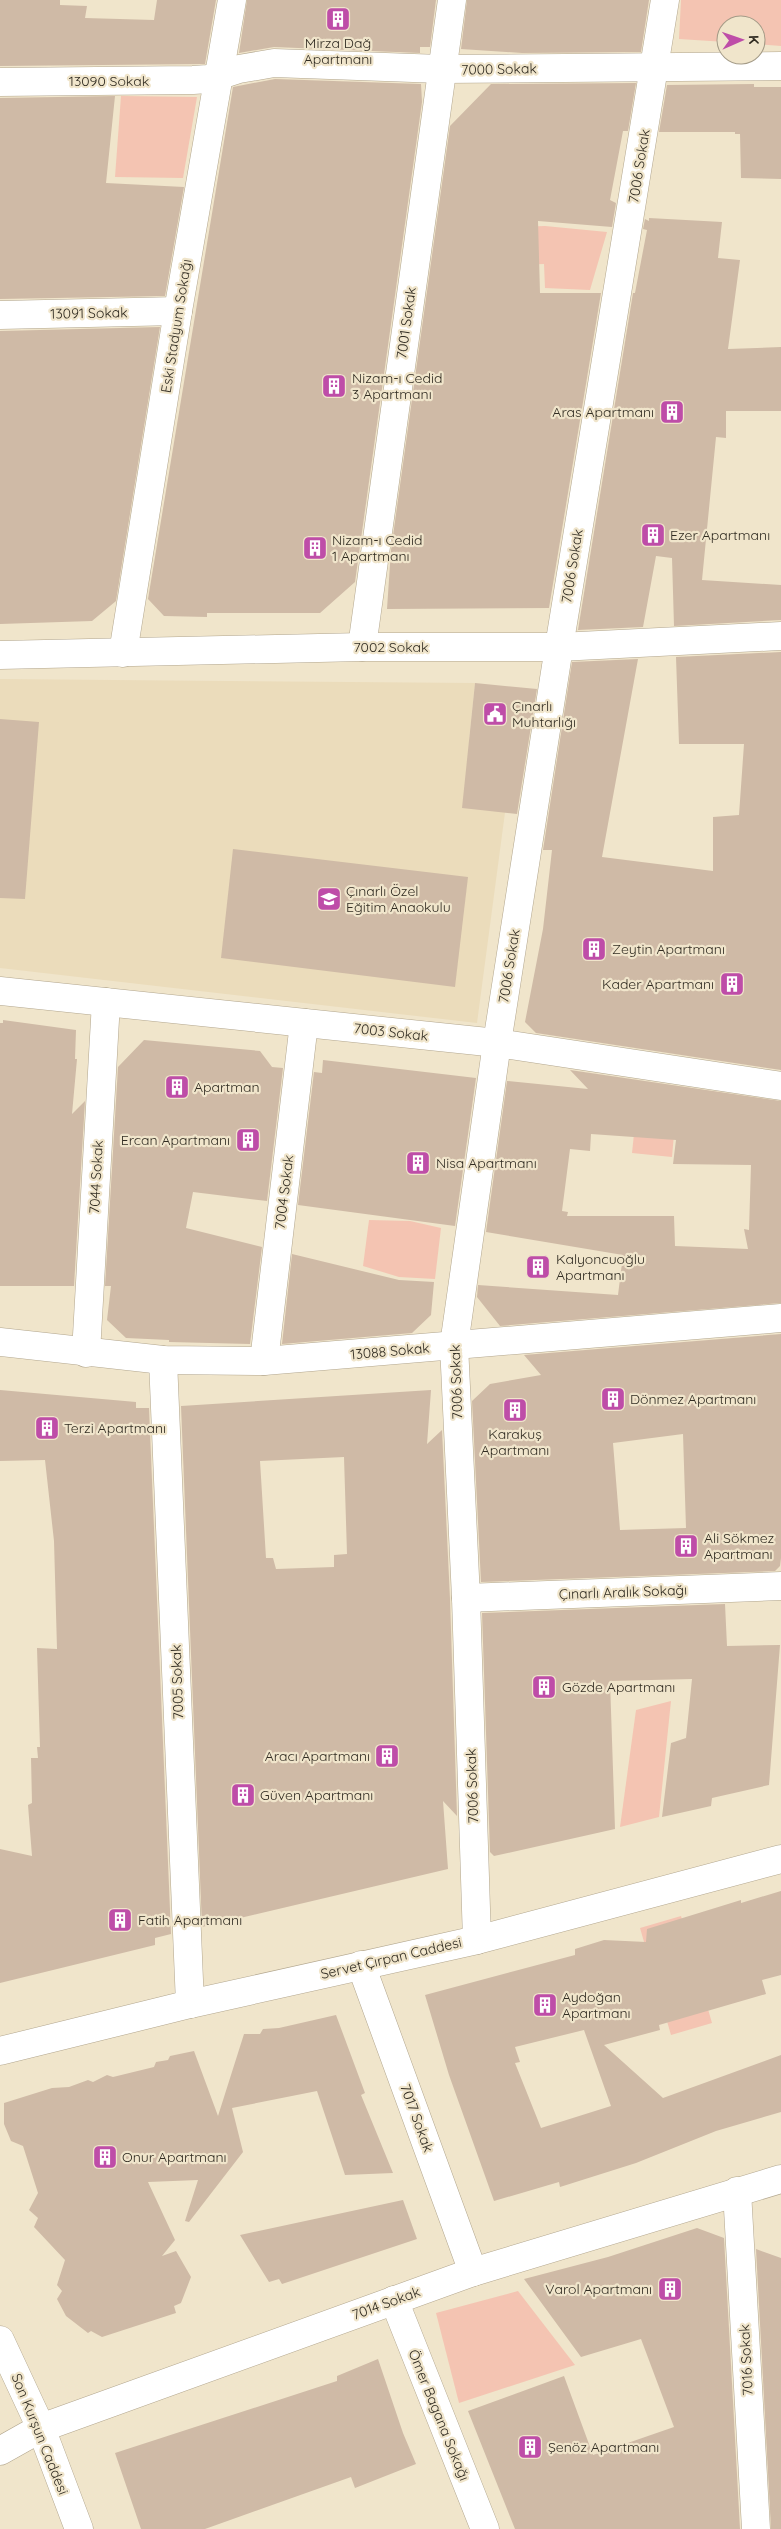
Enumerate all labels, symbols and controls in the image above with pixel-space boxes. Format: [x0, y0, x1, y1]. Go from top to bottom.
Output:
building icon: Mirza Dağ Apartmanı [325, 6, 351, 32]
north arrow [716, 15, 766, 65]
place label: Mirza Dağ Apartmanı [304, 34, 372, 68]
text: K [745, 35, 763, 44]
street label: 7000 Sokak [461, 59, 537, 79]
street label: 13090 Sokak [69, 72, 149, 90]
street label: 7006 Sokak [624, 128, 654, 204]
street label: Eski Stadyum Sokağı [157, 258, 195, 394]
street label: 7001 Sokak [392, 286, 420, 360]
street label: 13091 Sokak [50, 303, 128, 323]
place label: Nizam-ı Cedid 3 Apartmanı [352, 369, 442, 403]
building icon: Nizam-ı Cedid 3 Apartmanı [321, 373, 347, 399]
building icon: Aras Apartmanı [659, 399, 685, 425]
place label: Aras Apartmanı [552, 403, 654, 421]
building icon: Ezer Apartmanı [640, 522, 666, 548]
place label: Ezer Apartmanı [670, 526, 770, 544]
street label: 7006 Sokak [557, 528, 587, 604]
place label: Nizam-ı Cedid 1 Apartmanı [332, 531, 422, 565]
building icon: Nizam-ı Cedid 1 Apartmanı [302, 535, 328, 561]
street label: 7002 Sokak [353, 638, 429, 656]
place label: Çınarlı Muhtarlığı [512, 697, 576, 731]
public building icon: Çınarlı Muhtarlığı [482, 701, 508, 727]
place label: Çınarlı Özel Eğitim Anaokulu [346, 882, 451, 916]
school or university icon: Çınarlı Özel Eğitim Anaokulu [316, 886, 342, 912]
street label: 7006 Sokak [494, 928, 524, 1004]
building icon: Zeytin Apartmanı [581, 936, 607, 962]
place label: Zeytin Apartmanı [612, 940, 725, 958]
building icon: Kader Apartmanı [719, 971, 745, 997]
place label: Kader Apartmanı [602, 975, 714, 993]
street label: 7003 Sokak [353, 1019, 429, 1045]
building icon: Apartman [164, 1074, 190, 1100]
place label: Apartman [194, 1078, 260, 1096]
building icon: Ercan Apartmanı [235, 1127, 261, 1153]
place label: Ercan Apartmanı [121, 1131, 230, 1149]
street label: 7044 Sokak [85, 1140, 107, 1214]
building icon: Nisa Apartmanı [405, 1150, 431, 1176]
street label: 7004 Sokak [271, 1154, 297, 1230]
place label: Nisa Apartmanı [436, 1154, 537, 1172]
place label: Kalyoncuoğlu Apartmanı [556, 1250, 645, 1284]
building icon: Kalyoncuoğlu Apartmanı [525, 1254, 551, 1280]
street label: 13088 Sokak [350, 1339, 430, 1363]
street label: 7006 Sokak [446, 1344, 466, 1420]
building icon: Dönmez Apartmanı [600, 1386, 626, 1412]
place label: Dönmez Apartmanı [630, 1390, 756, 1408]
building icon: Karakuş Apartmanı [502, 1397, 528, 1423]
building icon: Terzi Apartmanı [34, 1415, 60, 1441]
place label: Terzi Apartmanı [64, 1419, 166, 1437]
place label: Karakuş Apartmanı [481, 1425, 549, 1459]
place label: Ali Sökmez Apartmanı [704, 1529, 775, 1563]
building icon: Ali Sökmez Apartmanı [673, 1533, 699, 1559]
street label: Çınarlı Aralık Sokağı [559, 1581, 687, 1603]
street label: 7005 Sokak [167, 1644, 187, 1720]
building icon: Gözde Apartmanı [531, 1674, 557, 1700]
place label: Gözde Apartmanı [562, 1678, 675, 1696]
building icon: Aracı Apartmanı [374, 1743, 400, 1769]
place label: Aracı Apartmanı [265, 1747, 370, 1765]
street label: 7006 Sokak [462, 1748, 482, 1824]
building icon: Güven Apartmanı [230, 1782, 256, 1808]
place label: Güven Apartmanı [260, 1786, 373, 1804]
building icon: Fatih Apartmanı [107, 1907, 133, 1933]
place label: Fatih Apartmanı [138, 1911, 242, 1929]
street label: Servet Çırpan Caddesi [319, 1933, 463, 1983]
place label: Aydoğan Apartmanı [562, 1988, 631, 2022]
building icon: Aydoğan Apartmanı [532, 1992, 558, 2018]
street label: 7017 Sokak [396, 2081, 438, 2155]
building icon: Onur Apartmanı [92, 2144, 118, 2170]
place label: Onur Apartmanı [122, 2148, 227, 2166]
building icon: Varol Apartmanı [657, 2276, 683, 2302]
place label: Varol Apartmanı [545, 2280, 652, 2298]
street label: 7014 Sokak [349, 2282, 423, 2324]
street label: 7016 Sokak [735, 2324, 757, 2396]
street label: Ömer Bagana Sokağı [404, 2347, 474, 2483]
street label: Son Kurşun Caddesi [7, 2371, 73, 2497]
building icon: Şenöz Apartmanı [517, 2434, 543, 2460]
place label: Şenöz Apartmanı [548, 2438, 659, 2456]

